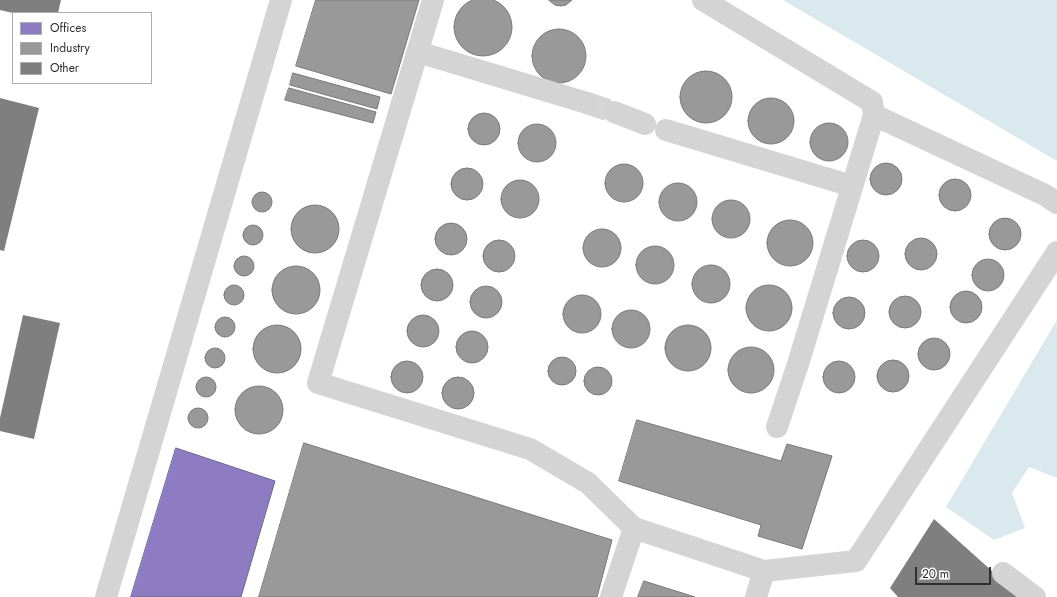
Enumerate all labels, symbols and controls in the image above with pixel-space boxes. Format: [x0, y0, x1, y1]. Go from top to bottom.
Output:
legend [12, 12, 152, 84]
text: Offices [50, 19, 86, 37]
text: Industry [50, 39, 90, 57]
text: Other [50, 59, 79, 77]
scale bar [917, 559, 993, 585]
text: 20 m [922, 565, 949, 583]

